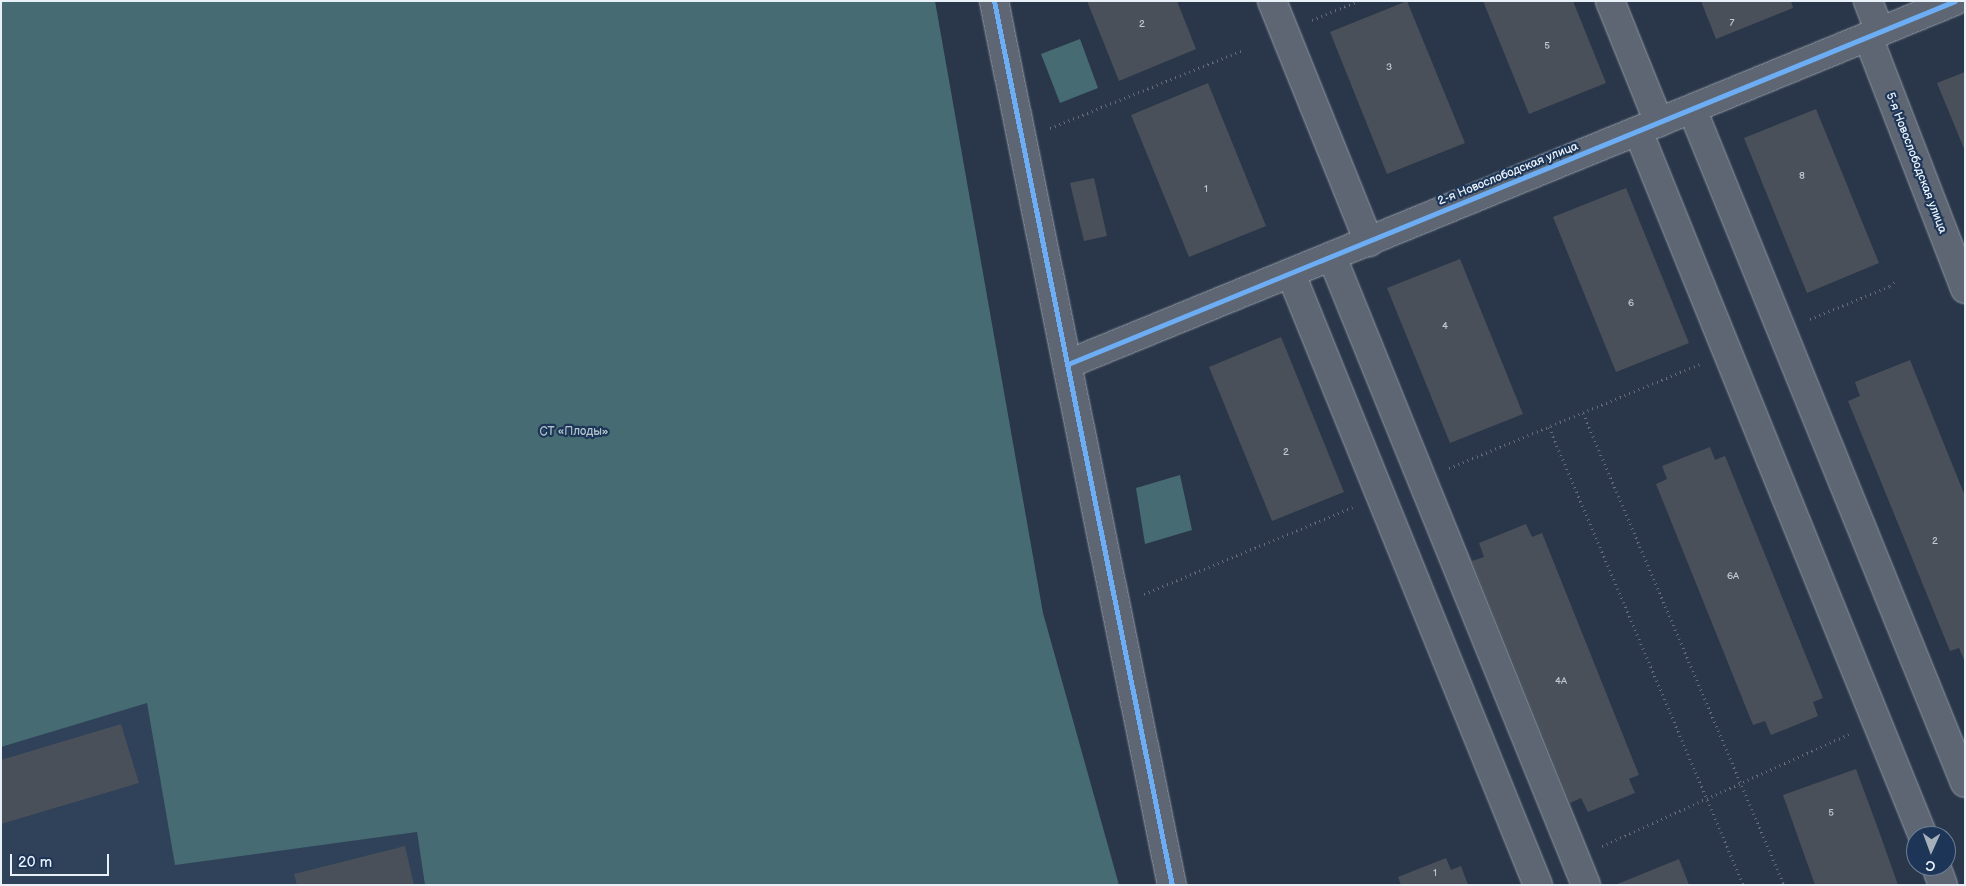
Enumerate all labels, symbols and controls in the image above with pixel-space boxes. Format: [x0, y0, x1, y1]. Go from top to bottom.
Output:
house number: 7 [1730, 18, 1734, 30]
house number: 2 [1139, 19, 1145, 31]
house number: 5 [1544, 41, 1550, 53]
house number: 3 [1386, 62, 1392, 74]
street label: 5-я Новослободская улица [1882, 90, 1950, 236]
street label: 2-я Новослободская улица [1436, 139, 1580, 209]
house number: 8 [1799, 171, 1805, 183]
house number: 1 [1204, 184, 1208, 196]
house number: 6 [1628, 298, 1634, 310]
house number: 4 [1442, 321, 1448, 333]
park label: СТ «Плоды» [539, 425, 609, 439]
house number: 2 [1283, 447, 1289, 459]
house number: 2 [1932, 536, 1938, 548]
house number: 6А [1727, 571, 1739, 583]
house number: 4А [1555, 676, 1567, 688]
house number: 5 [1828, 808, 1834, 820]
north arrow [1906, 826, 1956, 876]
scale bar [12, 844, 111, 876]
text: 20 m [18, 853, 52, 872]
text: С [1925, 857, 1936, 874]
house number: 1 [1433, 868, 1437, 880]

